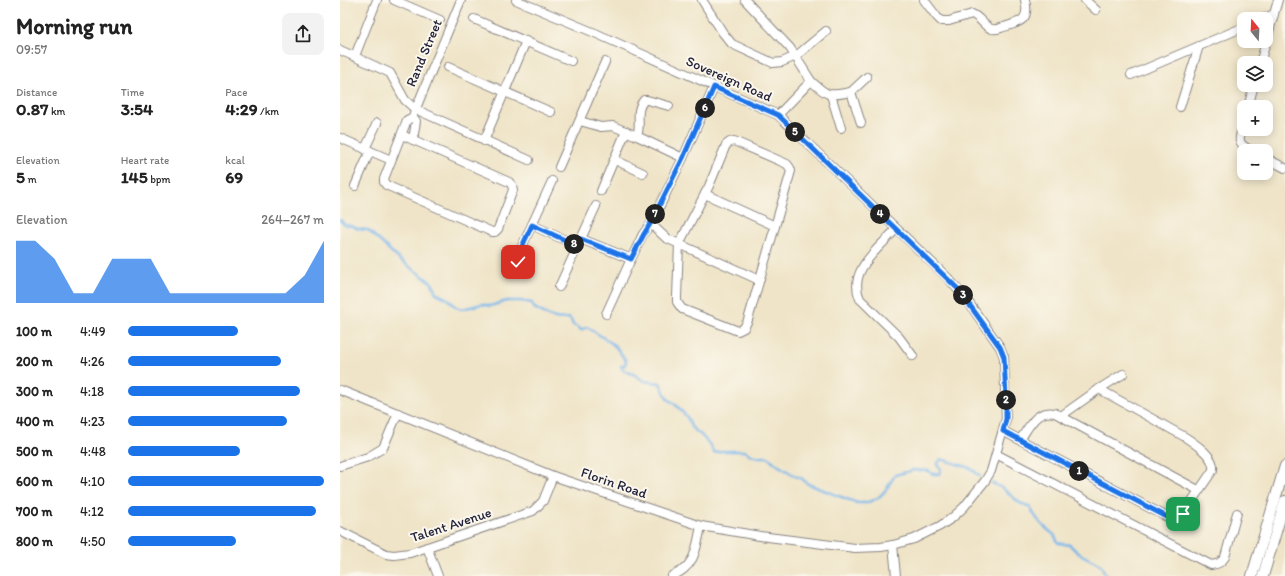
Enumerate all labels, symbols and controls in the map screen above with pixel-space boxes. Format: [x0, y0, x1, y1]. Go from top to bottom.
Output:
north arrow [1237, 12, 1273, 48]
map controls [1237, 12, 1273, 180]
text: Morning run [16, 13, 132, 40]
button: share [282, 13, 324, 55]
street label: Rand Street [402, 17, 446, 89]
text: 09:57 [16, 42, 47, 57]
street label: Sovereign Road [683, 52, 775, 106]
button: layers [1237, 56, 1273, 92]
text: Distance [16, 86, 57, 99]
text: Time [121, 86, 144, 99]
text: Pace [225, 86, 247, 99]
pin: 6 [695, 98, 715, 118]
text: 0.87 [16, 99, 48, 119]
text: 3:54 [121, 99, 153, 119]
text: 4:29 [225, 99, 258, 119]
button: + [1237, 100, 1273, 136]
text: 6 [702, 101, 708, 114]
text: km [48, 105, 65, 118]
text: /km [258, 105, 279, 118]
pin: 5 [785, 122, 805, 142]
text: 5 [792, 125, 798, 138]
button: − [1237, 144, 1273, 180]
text: Elevation [16, 154, 60, 167]
text: Heart rate [121, 154, 169, 167]
text: kcal [225, 154, 245, 167]
text: 5 [16, 167, 25, 187]
text: 145 [121, 167, 148, 187]
text: 69 [225, 167, 243, 187]
text: m [25, 173, 37, 186]
text: bpm [148, 173, 171, 186]
pin: 7 [645, 204, 665, 224]
pin: 4 [870, 204, 890, 224]
text: 7 [652, 207, 658, 220]
text: 4 [877, 207, 883, 220]
text: Elevation [16, 212, 68, 227]
text: 264–267 m [261, 212, 324, 227]
pin: 8 [564, 234, 584, 254]
text: 8 [571, 237, 577, 250]
pin [501, 245, 535, 279]
icon: check [507, 251, 529, 273]
pin: 3 [953, 285, 973, 305]
text: 3 [960, 288, 966, 301]
text: 100 m [16, 324, 52, 339]
text: 4:49 [80, 324, 106, 339]
text: 200 m [16, 354, 53, 369]
text: 4:26 [80, 354, 105, 369]
text: 300 m [16, 384, 53, 399]
text: 4:18 [80, 384, 104, 399]
pin: 2 [996, 390, 1016, 410]
text: 2 [1003, 393, 1009, 406]
text: 400 m [16, 414, 54, 429]
text: 4:23 [80, 414, 105, 429]
text: 500 m [16, 444, 53, 459]
text: 4:48 [80, 444, 106, 459]
pin: 1 [1069, 461, 1089, 481]
street label: Florin Road [579, 464, 650, 502]
text: 1 [1076, 464, 1082, 477]
text: 600 m [16, 474, 53, 489]
text: 4:10 [80, 474, 105, 489]
pin [1166, 497, 1200, 531]
icon: arrive [1172, 503, 1194, 525]
text: 700 m [16, 504, 52, 519]
text: 4:12 [80, 504, 104, 519]
street label: Talent Avenue [408, 504, 494, 546]
text: 800 m [16, 534, 53, 549]
text: 4:50 [80, 534, 106, 549]

